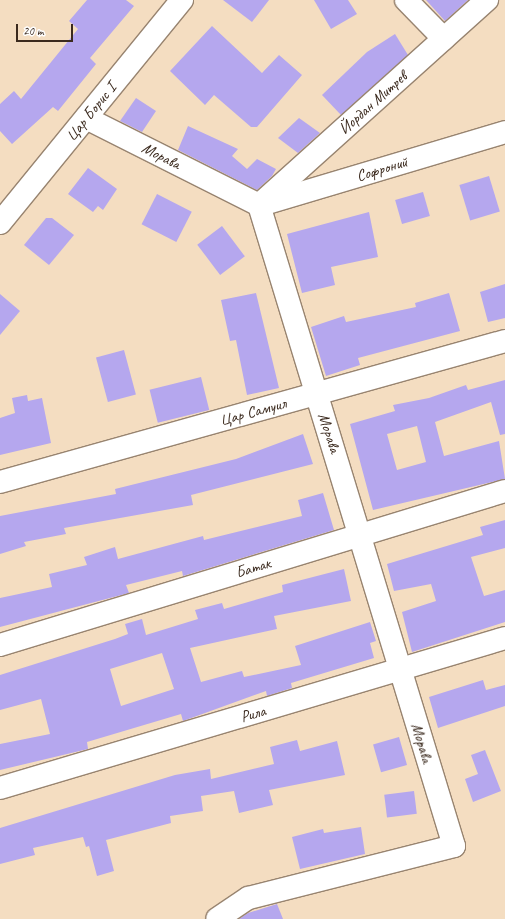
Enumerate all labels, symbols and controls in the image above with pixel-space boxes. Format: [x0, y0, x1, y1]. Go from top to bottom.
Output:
scale bar [18, 16, 75, 42]
text: 20 m [23, 23, 43, 39]
street label: Йордан Митрев [335, 67, 411, 139]
street label: Цар Борис I [62, 79, 120, 145]
street label: Морава [138, 138, 184, 174]
street label: Софроний [354, 152, 410, 186]
street label: Цар Самуил [218, 394, 288, 430]
street label: Морава [314, 411, 344, 455]
street label: Батак [233, 554, 273, 582]
street label: Рила [238, 701, 268, 727]
street label: Морава [407, 721, 437, 765]

